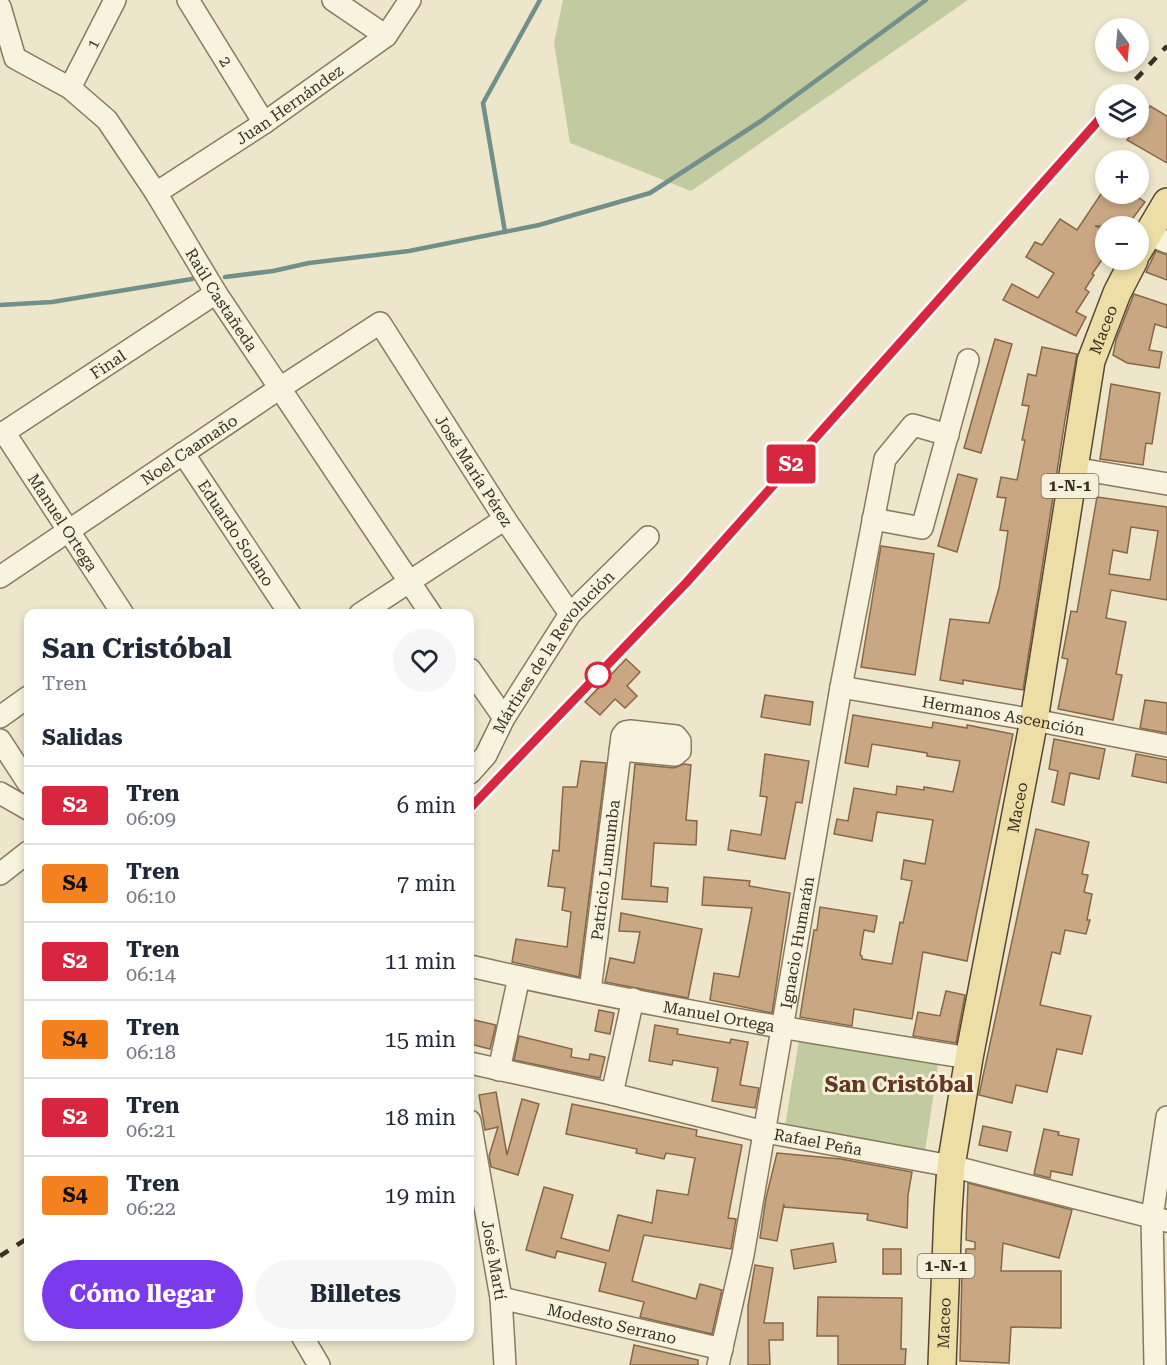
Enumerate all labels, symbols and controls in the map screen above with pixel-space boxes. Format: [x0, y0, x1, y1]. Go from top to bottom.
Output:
north arrow [1095, 18, 1149, 72]
map controls [1095, 18, 1149, 270]
street label: 1 [83, 35, 104, 52]
street label: 2 [215, 53, 236, 70]
street label: Juan Hernández [232, 61, 347, 149]
button: layers [1095, 84, 1149, 138]
button: + [1095, 150, 1149, 204]
button: − [1095, 216, 1149, 270]
street label: Raúl Castañeda [181, 245, 262, 356]
street label: Maceo [1085, 302, 1122, 357]
street label: Final [87, 346, 129, 383]
street label: Noel Caamaño [137, 410, 241, 489]
street label: José María Pérez [431, 411, 517, 531]
line badge: S2 [764, 444, 818, 484]
text: S2 [779, 452, 803, 476]
street label: Manuel Ortega [24, 470, 102, 576]
road number: 1-N-1 [1042, 474, 1098, 498]
street label: Eduardo Solano [194, 476, 278, 590]
street label: Mártires de la Revolución [489, 567, 618, 736]
button: heart [393, 629, 456, 692]
text: San Cristóbal [42, 632, 232, 665]
unlabelled marker [585, 662, 611, 688]
text: Tren [42, 671, 87, 695]
street label: Hermanos Ascención [921, 692, 1086, 740]
text: Salidas [42, 725, 123, 750]
street label: Maceo [1004, 780, 1032, 834]
text: Tren [126, 781, 180, 806]
text: S2 [63, 793, 87, 817]
text: 6 min [397, 793, 456, 818]
street label: Patricio Lumumba [587, 798, 624, 941]
text: 06:09 [126, 806, 176, 830]
text: Tren [126, 859, 180, 884]
text: S4 [63, 871, 87, 895]
text: 7 min [397, 871, 456, 896]
street label: Ignacio Humarán [777, 875, 818, 1010]
text: 06:10 [126, 884, 176, 908]
text: Tren [126, 937, 180, 962]
text: S2 [63, 949, 87, 973]
text: 11 min [385, 949, 456, 974]
text: 06:14 [126, 962, 176, 986]
street label: Manuel Ortega [661, 997, 777, 1036]
text: Tren [126, 1015, 180, 1040]
text: S4 [63, 1027, 87, 1051]
text: 15 min [385, 1027, 456, 1052]
text: 06:18 [126, 1040, 176, 1064]
district label: San Cristóbal [824, 1072, 974, 1097]
text: Tren [126, 1093, 180, 1118]
text: S2 [63, 1105, 87, 1129]
text: 18 min [385, 1105, 456, 1130]
text: 06:21 [126, 1118, 176, 1142]
street label: Rafael Peña [772, 1125, 864, 1160]
text: Tren [126, 1171, 180, 1196]
text: S4 [63, 1183, 87, 1207]
text: 19 min [385, 1183, 456, 1208]
text: 06:22 [126, 1196, 176, 1220]
street label: José Martí [478, 1219, 510, 1301]
road number: 1-N-1 [918, 1254, 974, 1278]
button: Cómo llegar [42, 1260, 243, 1329]
button: Billetes [255, 1260, 456, 1329]
street label: Maceo [934, 1297, 955, 1349]
street label: Modesto Serrano [545, 1300, 679, 1348]

